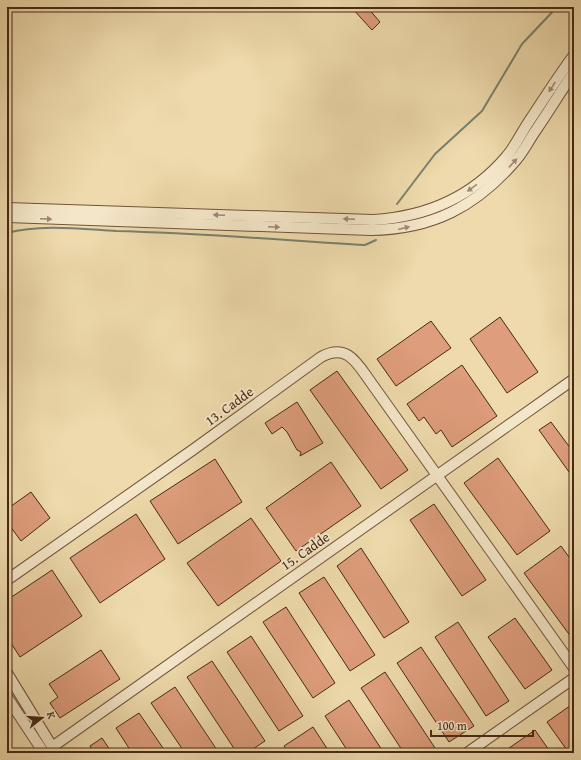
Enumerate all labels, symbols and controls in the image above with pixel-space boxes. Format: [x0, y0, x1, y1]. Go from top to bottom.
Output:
one-way arrow [548, 82, 556, 92]
one-way arrow [508, 158, 518, 168]
one-way arrow [467, 184, 477, 192]
one-way arrow [213, 212, 225, 219]
one-way arrow [40, 216, 53, 222]
one-way arrow [343, 216, 355, 223]
one-way arrow [268, 224, 281, 230]
one-way arrow [398, 225, 410, 231]
street label: 13. Cadde [201, 381, 258, 430]
street label: 15. Cadde [276, 527, 334, 575]
north arrow [22, 698, 62, 738]
text: K [43, 709, 60, 721]
scale bar [431, 712, 533, 738]
text: 100 m [437, 717, 467, 734]

